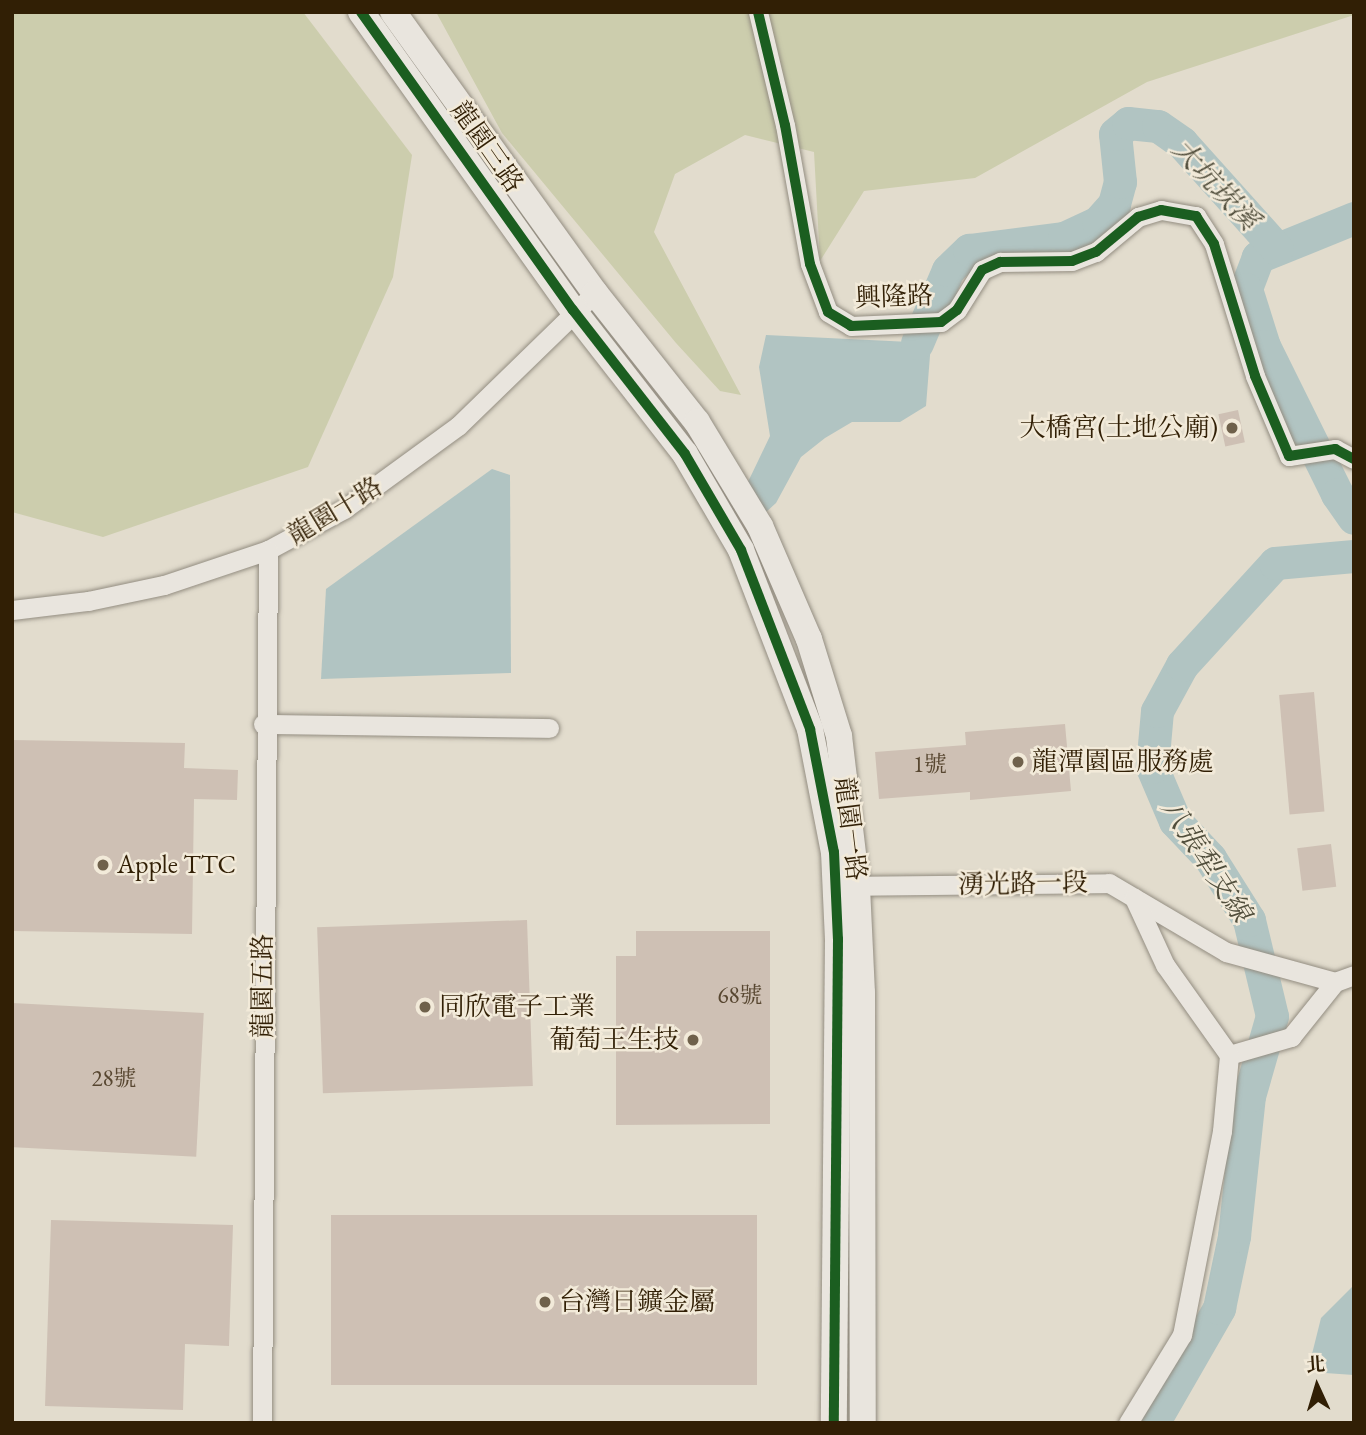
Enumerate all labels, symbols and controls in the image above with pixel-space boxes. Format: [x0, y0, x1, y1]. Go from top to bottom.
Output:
street label: 龍園三路 [444, 95, 530, 199]
water label: 大坑崁溪 [1166, 132, 1266, 236]
street label: 興隆路 [854, 280, 934, 314]
place label: 大橋宮(土地公廟) [1020, 412, 1218, 444]
marker: 大橋宮(土地公廟) [1224, 420, 1240, 436]
street label: 龍園十路 [282, 471, 388, 551]
place label: 龍潭園區服務處 [1032, 746, 1214, 778]
house number: 1號 [913, 750, 947, 778]
marker: 龍潭園區服務處 [1010, 754, 1026, 770]
street label: 龍園一路 [828, 775, 872, 883]
water label: 八張犁支線 [1155, 792, 1259, 928]
place label: Apple TTC [117, 849, 236, 881]
marker: Apple TTC [95, 857, 111, 873]
street label: 湧光路一段 [958, 867, 1088, 901]
street label: 龍園五路 [247, 934, 279, 1038]
house number: 68號 [717, 981, 763, 1009]
place label: 同欣電子工業 [439, 991, 595, 1023]
marker: 同欣電子工業 [417, 999, 433, 1015]
place label: 葡萄王生技 [549, 1024, 679, 1056]
marker: 葡萄王生技 [685, 1032, 701, 1048]
house number: 28號 [91, 1064, 137, 1092]
place label: 台灣日鑛金屬 [559, 1286, 715, 1318]
marker: 台灣日鑛金屬 [537, 1294, 553, 1310]
north arrow [1282, 1351, 1352, 1421]
text: 北 [1305, 1351, 1326, 1378]

